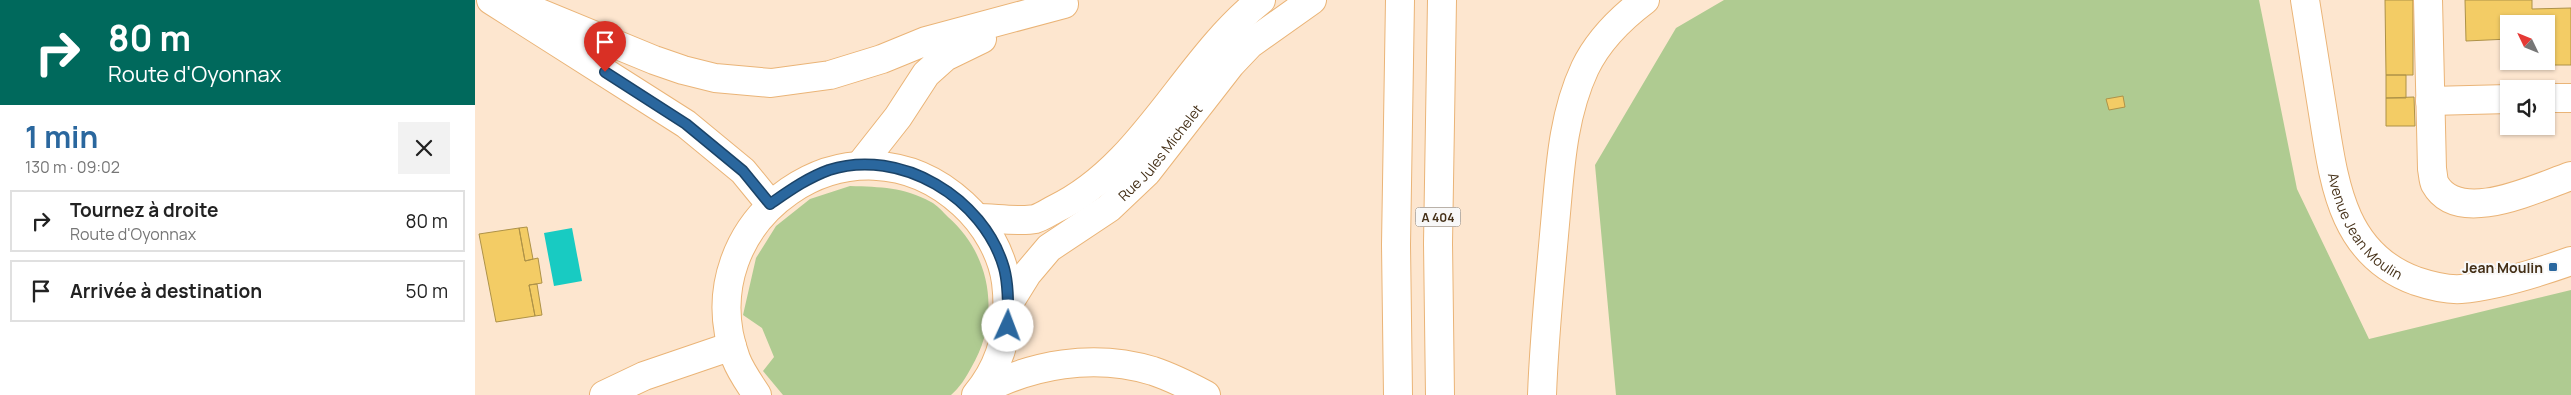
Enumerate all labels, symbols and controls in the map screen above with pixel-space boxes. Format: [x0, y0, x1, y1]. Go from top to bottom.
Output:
text: 80 m [108, 14, 191, 62]
north arrow [2500, 15, 2555, 70]
map controls [2500, 15, 2555, 135]
icon: right [25, 20, 90, 85]
pin [584, 21, 626, 72]
icon: arrive [591, 28, 619, 56]
text: Route d'Oyonnax [108, 59, 281, 89]
button: sound [2500, 80, 2555, 135]
street label: Rue Jules Michelet [1113, 100, 1206, 204]
text: 1 min [25, 116, 98, 157]
button: close [398, 122, 450, 174]
text: 130 m · 09:02 [25, 156, 120, 178]
street label: Avenue Jean Moulin [2324, 171, 2406, 283]
text: Tournez à droite [70, 197, 218, 223]
icon: right [27, 207, 55, 235]
text: 80 m [405, 208, 448, 234]
road number: A 404 [1415, 208, 1461, 226]
text: Route d'Oyonnax [70, 223, 196, 245]
place label: Jean Moulin [2462, 258, 2543, 277]
marker: Jean Moulin [2547, 261, 2559, 273]
icon: arrive [27, 277, 55, 305]
text: Arrivée à destination [70, 278, 262, 304]
text: 50 m [406, 278, 448, 304]
position arrow [981, 299, 1033, 351]

